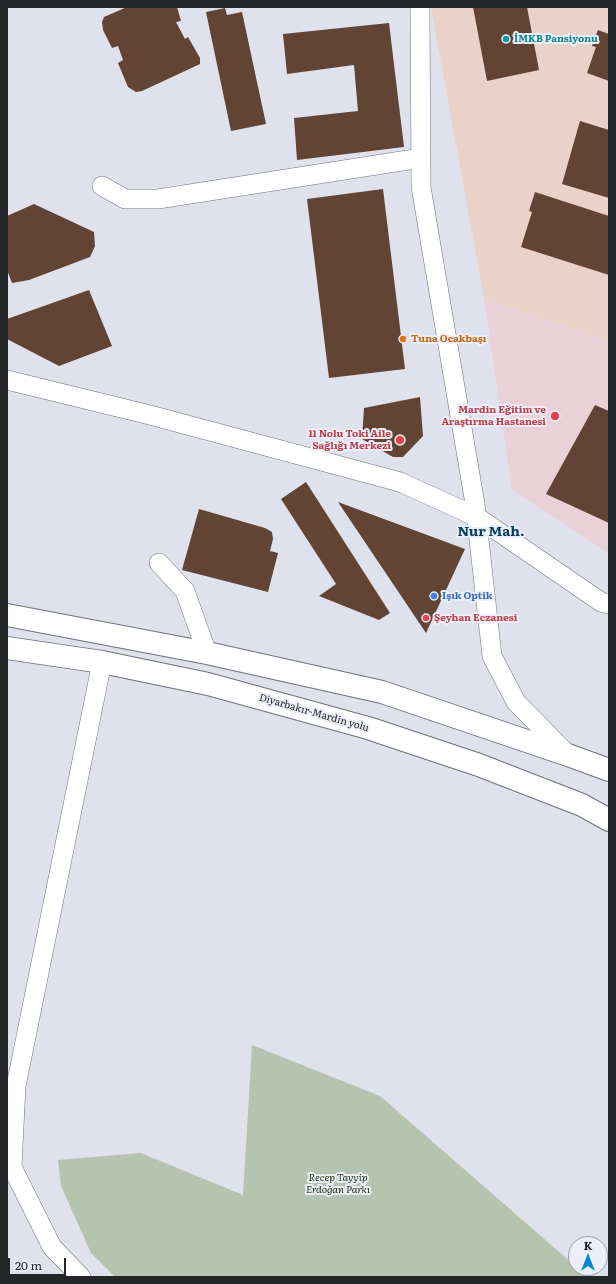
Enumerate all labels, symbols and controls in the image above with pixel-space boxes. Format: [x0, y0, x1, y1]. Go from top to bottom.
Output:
place label: İMKB Pansiyonu [514, 33, 598, 45]
marker: İMKB Pansiyonu [501, 34, 511, 44]
place label: Tuna Ocakbaşı [411, 333, 486, 345]
marker: Tuna Ocakbaşı [398, 334, 408, 344]
place label: Mardin Eğitim ve Araştırma Hastanesi [441, 404, 546, 428]
marker: Mardin Eğitim ve Araştırma Hastanesi [549, 410, 561, 422]
place label: 11 Nolu Toki Aile Sağlığı Merkezi [308, 428, 391, 452]
marker: 11 Nolu Toki Aile Sağlığı Merkezi [394, 434, 406, 446]
district label: Nur Mah. [457, 524, 525, 540]
place label: Işık Optik [442, 590, 493, 602]
marker: Işık Optik [429, 591, 439, 601]
place label: Şeyhan Eczanesi [434, 612, 517, 624]
marker: Şeyhan Eczanesi [421, 613, 431, 623]
street label: Diyarbakır-Mardin yolu [258, 692, 370, 734]
park label: Recep Tayyip Erdoğan Parkı [306, 1172, 370, 1196]
north arrow [568, 1236, 608, 1276]
text: K [584, 1237, 592, 1253]
scale bar [10, 1250, 68, 1276]
text: 20 m [15, 1256, 42, 1274]

